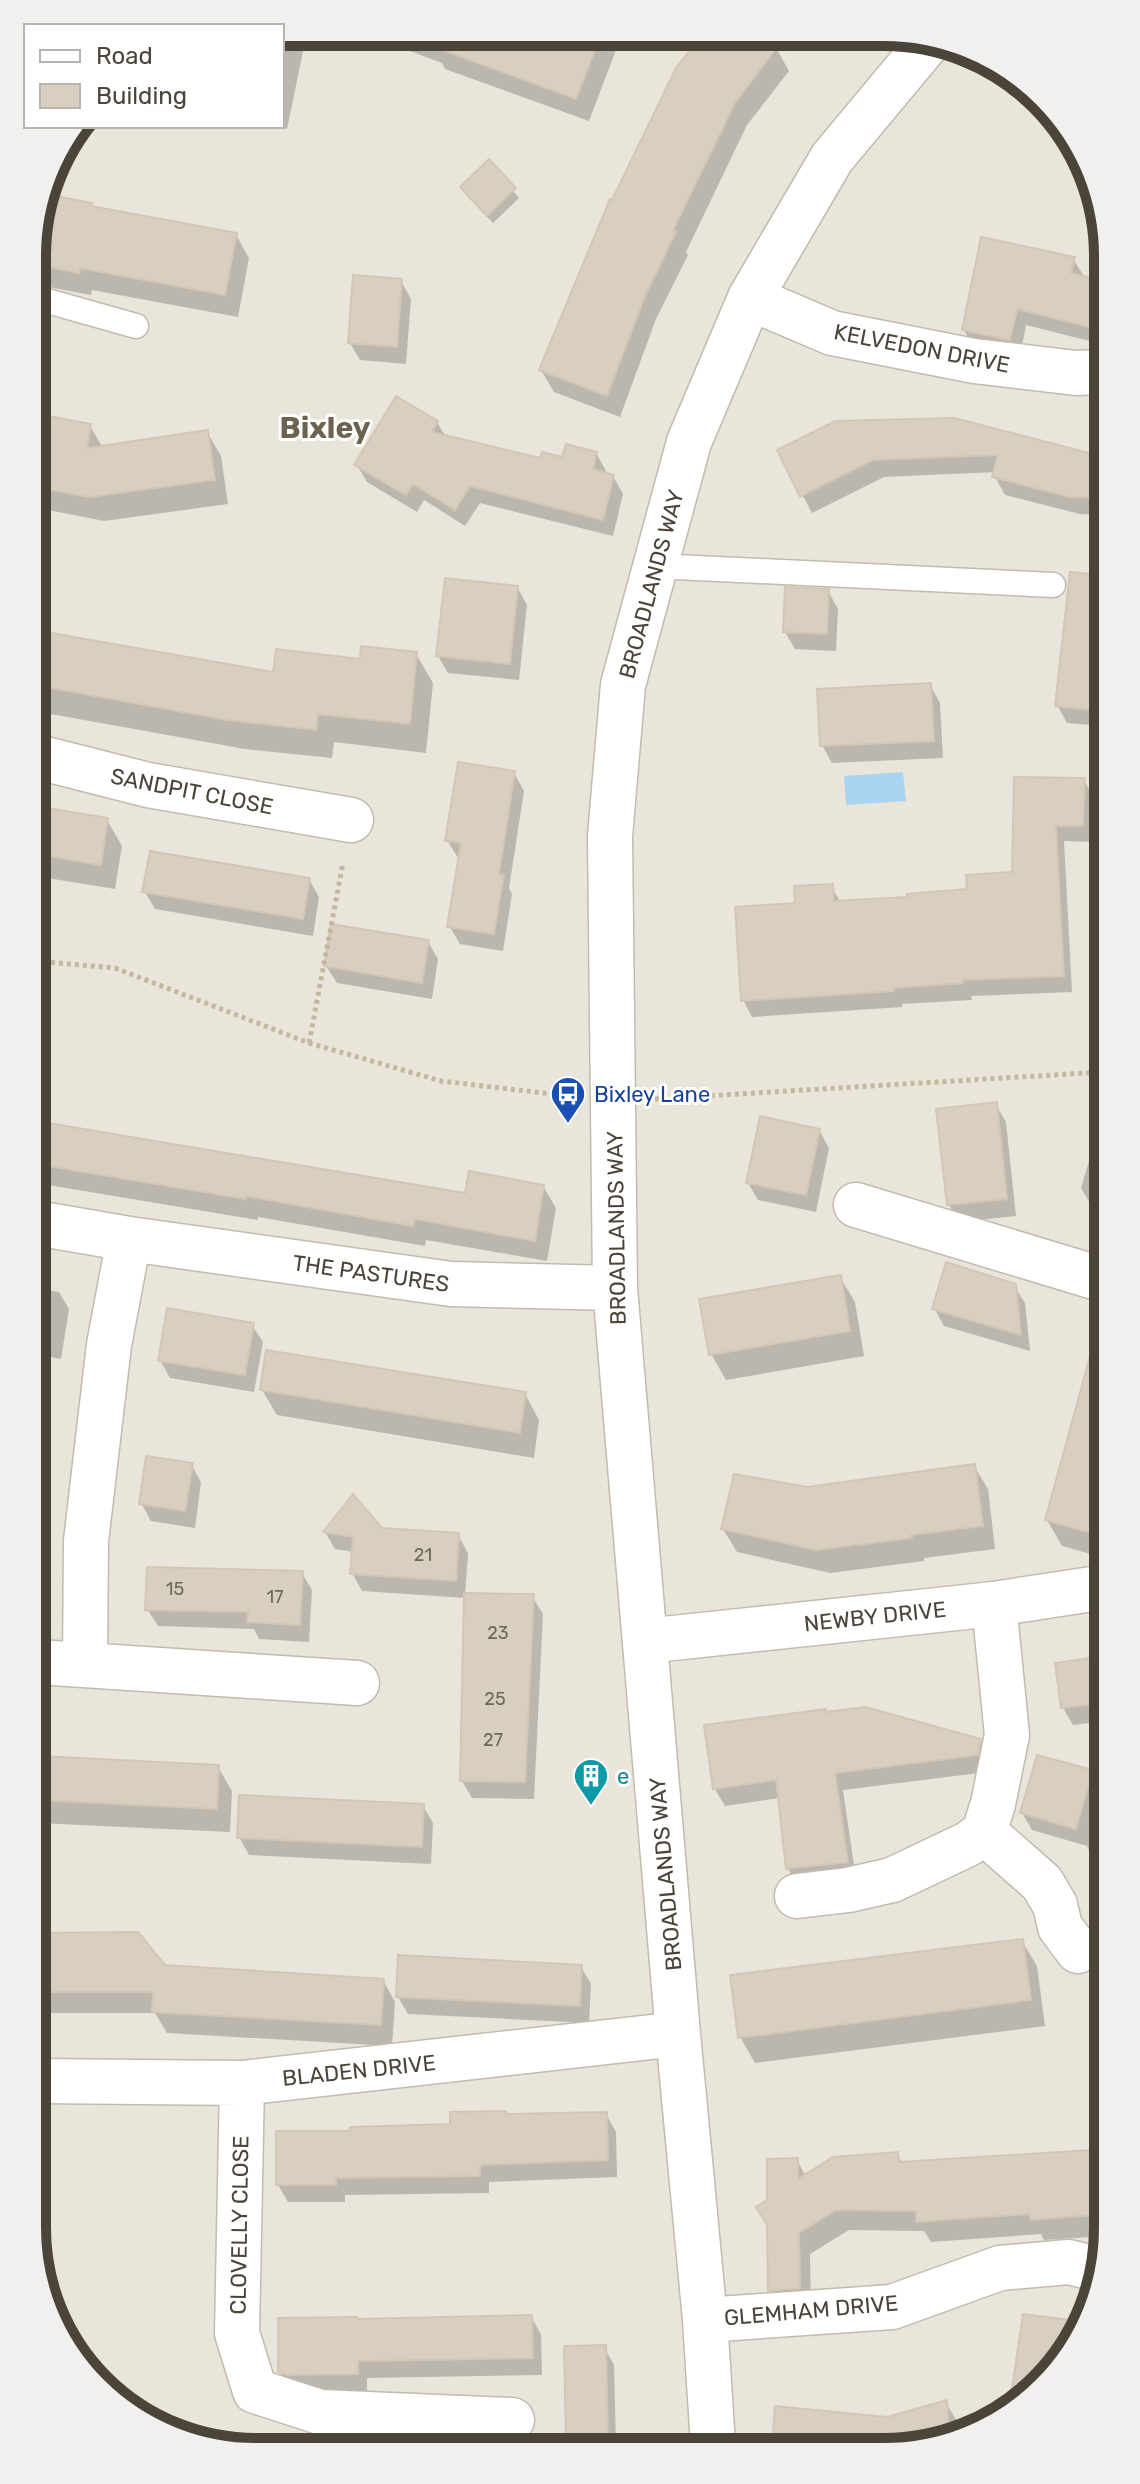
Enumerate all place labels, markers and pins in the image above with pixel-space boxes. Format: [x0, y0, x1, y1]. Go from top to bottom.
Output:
bus stop icon: Bixley Lane [549, 1075, 587, 1125]
place label: Bixley Lane [594, 1081, 710, 1108]
building icon: e [572, 1757, 610, 1807]
place label: e [617, 1763, 629, 1790]

